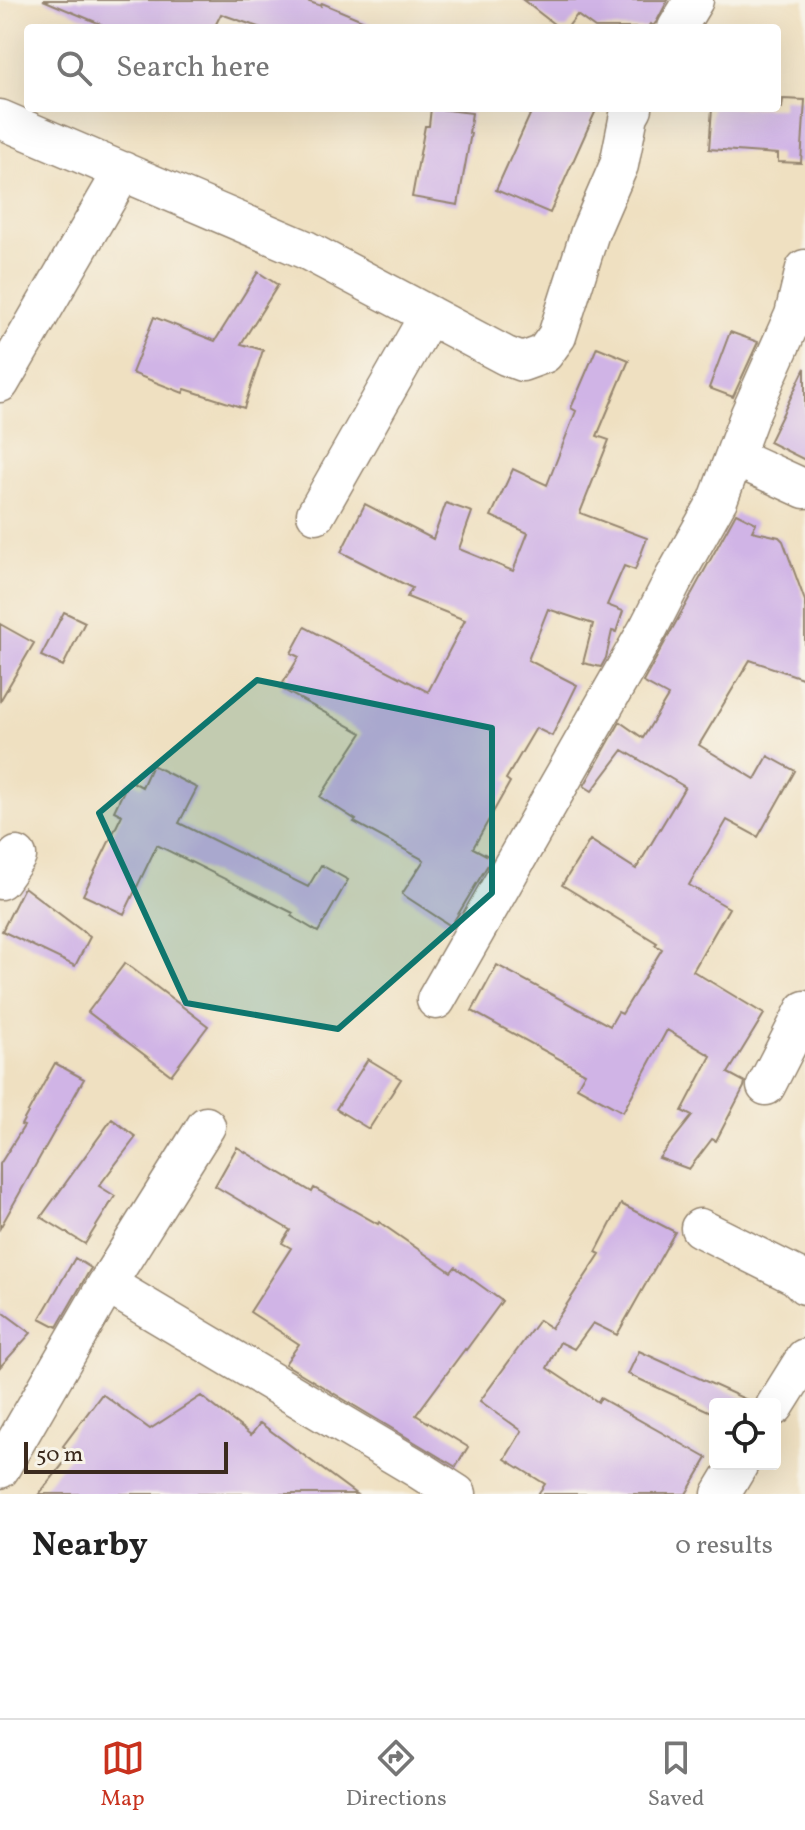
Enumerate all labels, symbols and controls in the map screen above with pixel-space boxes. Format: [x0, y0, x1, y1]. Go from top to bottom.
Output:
search box [24, 24, 781, 112]
icon: search [52, 46, 96, 90]
text: Search here [116, 47, 270, 89]
map controls [709, 1398, 781, 1470]
button: locate [709, 1398, 781, 1470]
scale bar [24, 1438, 228, 1474]
text: 50 m [36, 1440, 83, 1471]
text: Nearby [32, 1523, 148, 1570]
text: 0 results [675, 1528, 773, 1564]
tab: Map [101, 1736, 145, 1815]
tab: Directions [346, 1736, 447, 1815]
tab: Saved [648, 1736, 704, 1815]

